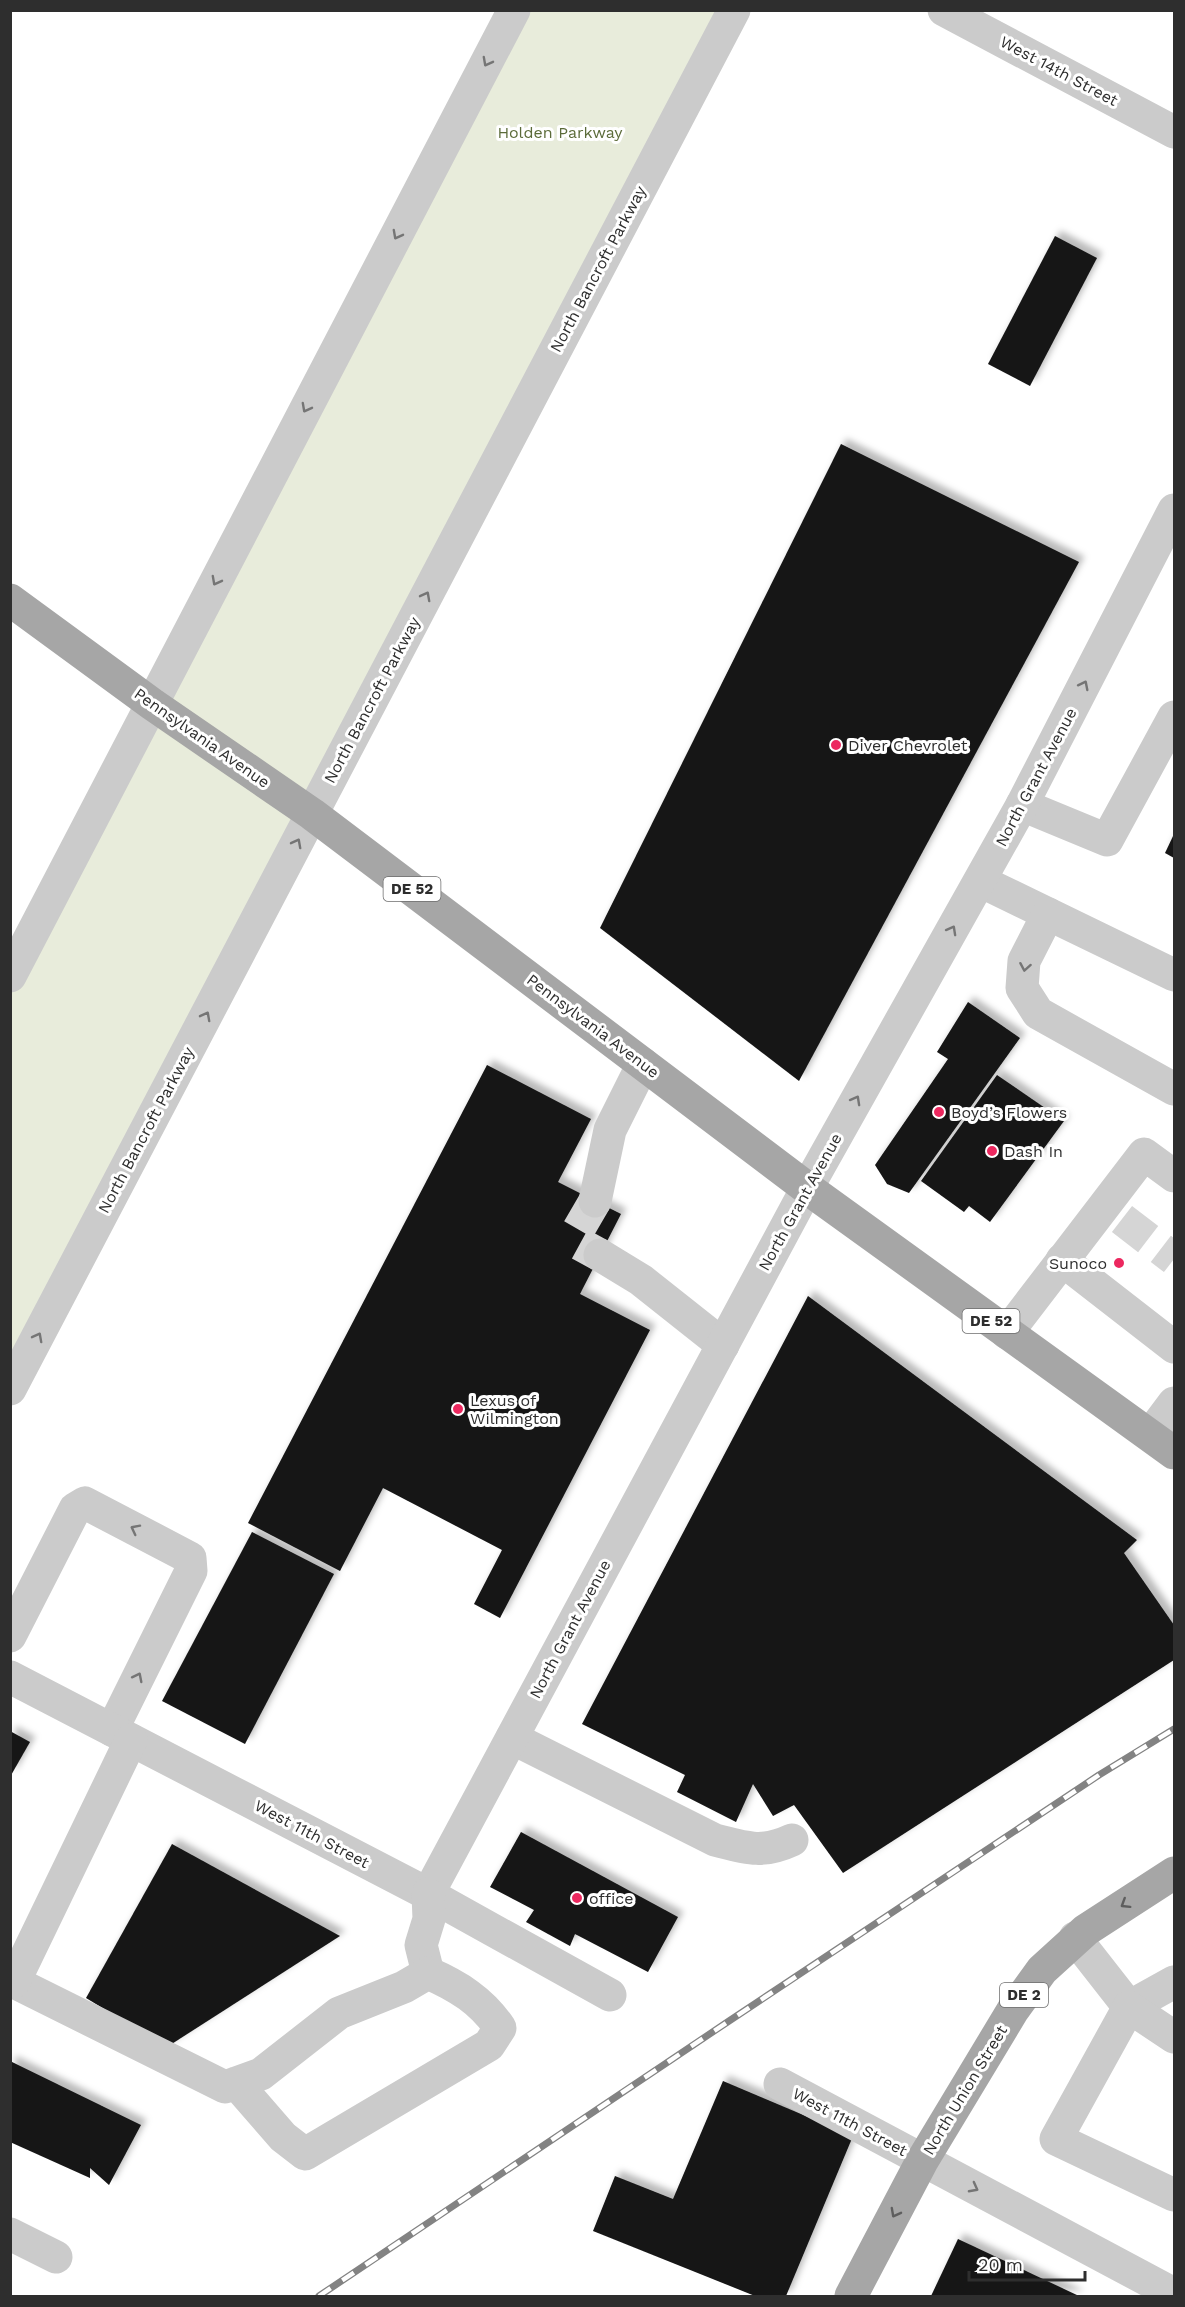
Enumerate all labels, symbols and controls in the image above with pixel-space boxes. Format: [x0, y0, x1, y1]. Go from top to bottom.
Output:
street label: West 14th Street [997, 32, 1121, 110]
one-way arrow [483, 56, 494, 67]
park label: Holden Parkway [497, 123, 623, 142]
street label: North Bancroft Parkway [546, 182, 650, 355]
one-way arrow [392, 229, 404, 240]
one-way arrow [302, 402, 314, 413]
one-way arrow [212, 575, 223, 585]
one-way arrow [419, 592, 430, 602]
street label: North Bancroft Parkway [320, 613, 424, 786]
one-way arrow [1077, 680, 1089, 691]
street label: Pennsylvania Avenue [131, 684, 273, 792]
street label: North Grant Avenue [991, 704, 1081, 850]
place label: Diver Chevrolet [848, 736, 968, 755]
marker: Diver Chevrolet [829, 738, 843, 752]
one-way arrow [290, 839, 301, 849]
road number: DE 52 [384, 877, 440, 901]
one-way arrow [945, 926, 956, 936]
one-way arrow [1019, 962, 1031, 972]
street label: Pennsylvania Avenue [523, 970, 663, 1082]
one-way arrow [199, 1011, 210, 1022]
street label: North Bancroft Parkway [94, 1043, 198, 1216]
one-way arrow [849, 1096, 861, 1106]
place label: Boyd’s Flowers [951, 1103, 1067, 1122]
marker: Boyd’s Flowers [932, 1105, 946, 1119]
street label: North Grant Avenue [754, 1130, 846, 1274]
place label: Dash In [1004, 1142, 1063, 1161]
marker: Dash In [985, 1144, 999, 1158]
place label: Sunoco [1049, 1254, 1107, 1273]
marker: Sunoco [1112, 1256, 1126, 1270]
road number: DE 52 [962, 1309, 1020, 1333]
one-way arrow [31, 1333, 42, 1343]
place label: Lexus of Wilmington [470, 1391, 559, 1428]
marker: Lexus of Wilmington [451, 1402, 465, 1416]
one-way arrow [130, 1525, 141, 1536]
street label: North Grant Avenue [525, 1556, 615, 1702]
one-way arrow [131, 1673, 142, 1684]
street label: West 11th Street [251, 1796, 373, 1872]
place label: office [589, 1889, 633, 1908]
marker: office [570, 1891, 584, 1905]
one-way arrow [1120, 1896, 1131, 1907]
road number: DE 2 [1000, 1983, 1048, 2007]
street label: North Union Street [919, 2021, 1011, 2158]
street label: West 11th Street [789, 2084, 911, 2160]
one-way arrow [967, 2181, 978, 2192]
one-way arrow [891, 2207, 902, 2217]
scale bar [969, 2244, 1084, 2282]
text: 20 m [978, 2254, 1023, 2275]

